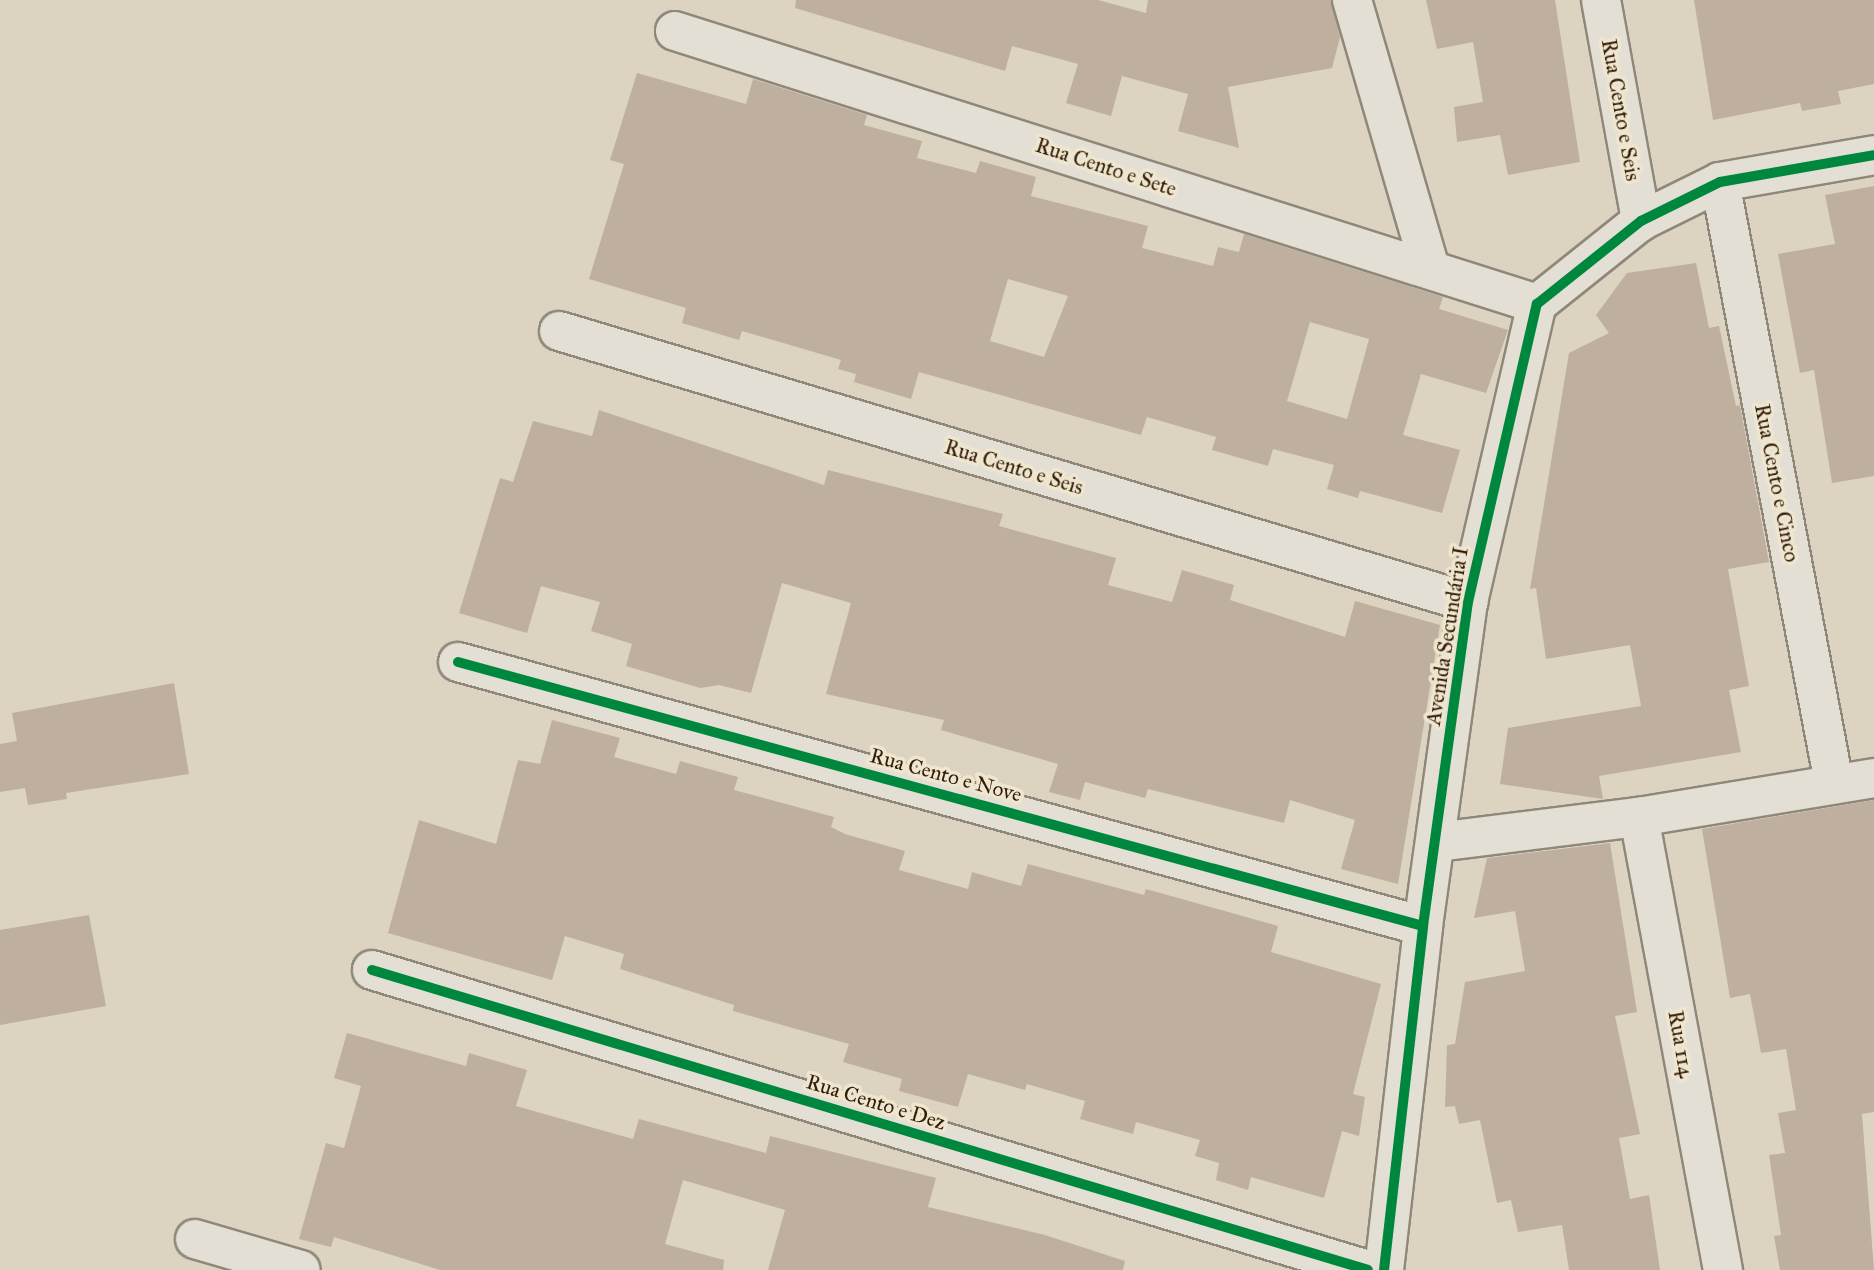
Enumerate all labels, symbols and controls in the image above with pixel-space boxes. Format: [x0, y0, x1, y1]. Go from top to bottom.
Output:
street label: Rua Cento e Seis [1596, 37, 1646, 183]
street label: Rua Cento e Sete [1032, 132, 1180, 202]
street label: Rua Cento e Cinco [1749, 402, 1805, 564]
street label: Rua Cento e Seis [942, 434, 1086, 500]
street label: Avenida Secundária I [1420, 545, 1474, 727]
street label: Rua Cento e Nove [867, 743, 1025, 807]
street label: Rua 114 [1663, 1009, 1699, 1079]
street label: Rua Cento e Dez [803, 1069, 949, 1135]

